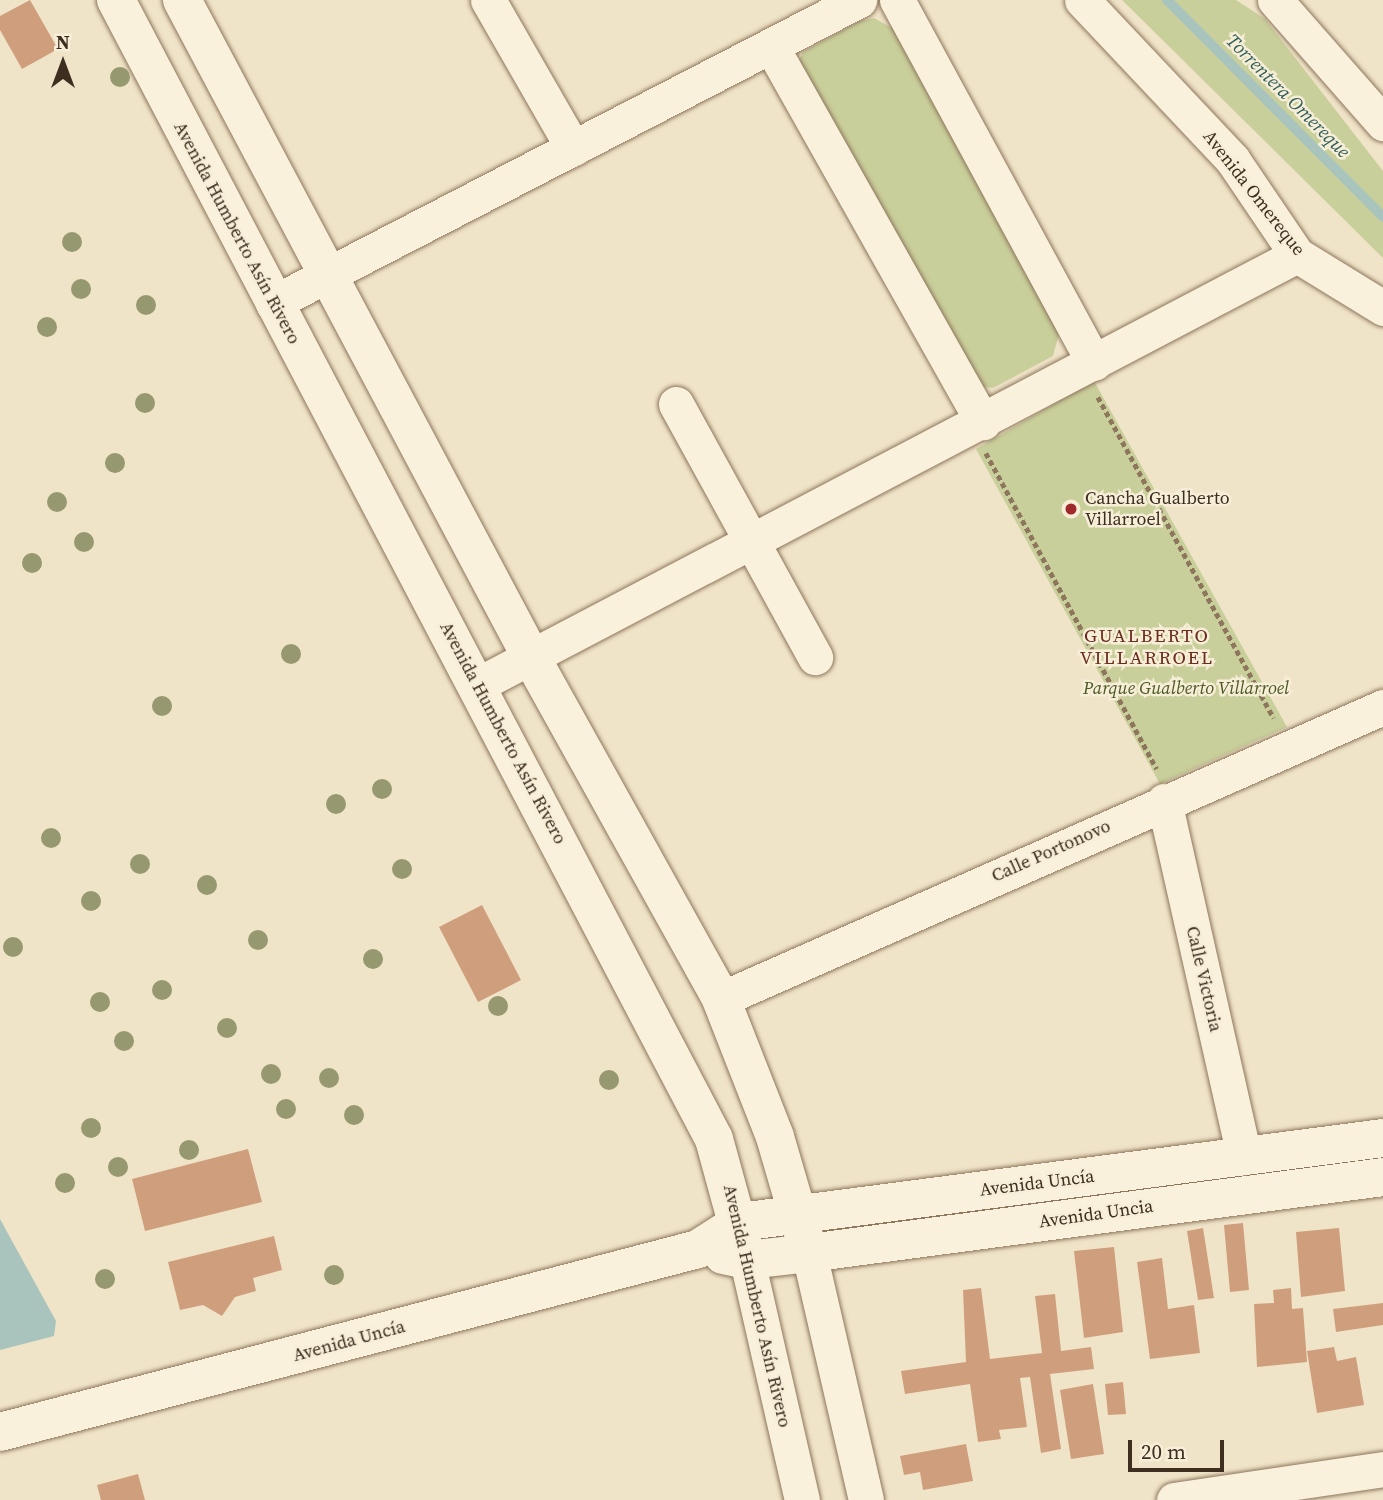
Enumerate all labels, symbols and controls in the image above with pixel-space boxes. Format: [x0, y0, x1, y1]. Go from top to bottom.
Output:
north arrow [28, 28, 98, 98]
text: N [56, 29, 70, 55]
water label: Torrentera Omereque [1221, 29, 1355, 163]
street label: Avenida Humberto Asín Rivero [169, 118, 305, 348]
street label: Avenida Omereque [1198, 126, 1310, 260]
place label: Cancha Gualberto Villarroel [1085, 488, 1230, 530]
marker: Cancha Gualberto Villarroel [1063, 501, 1079, 517]
street label: Avenida Humberto Asín Rivero [435, 618, 571, 848]
district label: GUALBERTO VILLARROEL [1081, 625, 1213, 669]
park label: Parque Gualberto Villarroel [1083, 677, 1289, 699]
street label: Calle Portonovo [988, 815, 1114, 887]
street label: Calle Victoria [1181, 924, 1227, 1034]
street label: Avenida Uncía [979, 1165, 1095, 1201]
street label: Avenida Humberto Asín Rivero [719, 1182, 795, 1430]
street label: Avenida Uncia [1037, 1195, 1155, 1233]
street label: Avenida Uncía [291, 1316, 407, 1366]
scale bar [1131, 1426, 1227, 1470]
text: 20 m [1141, 1437, 1186, 1466]

